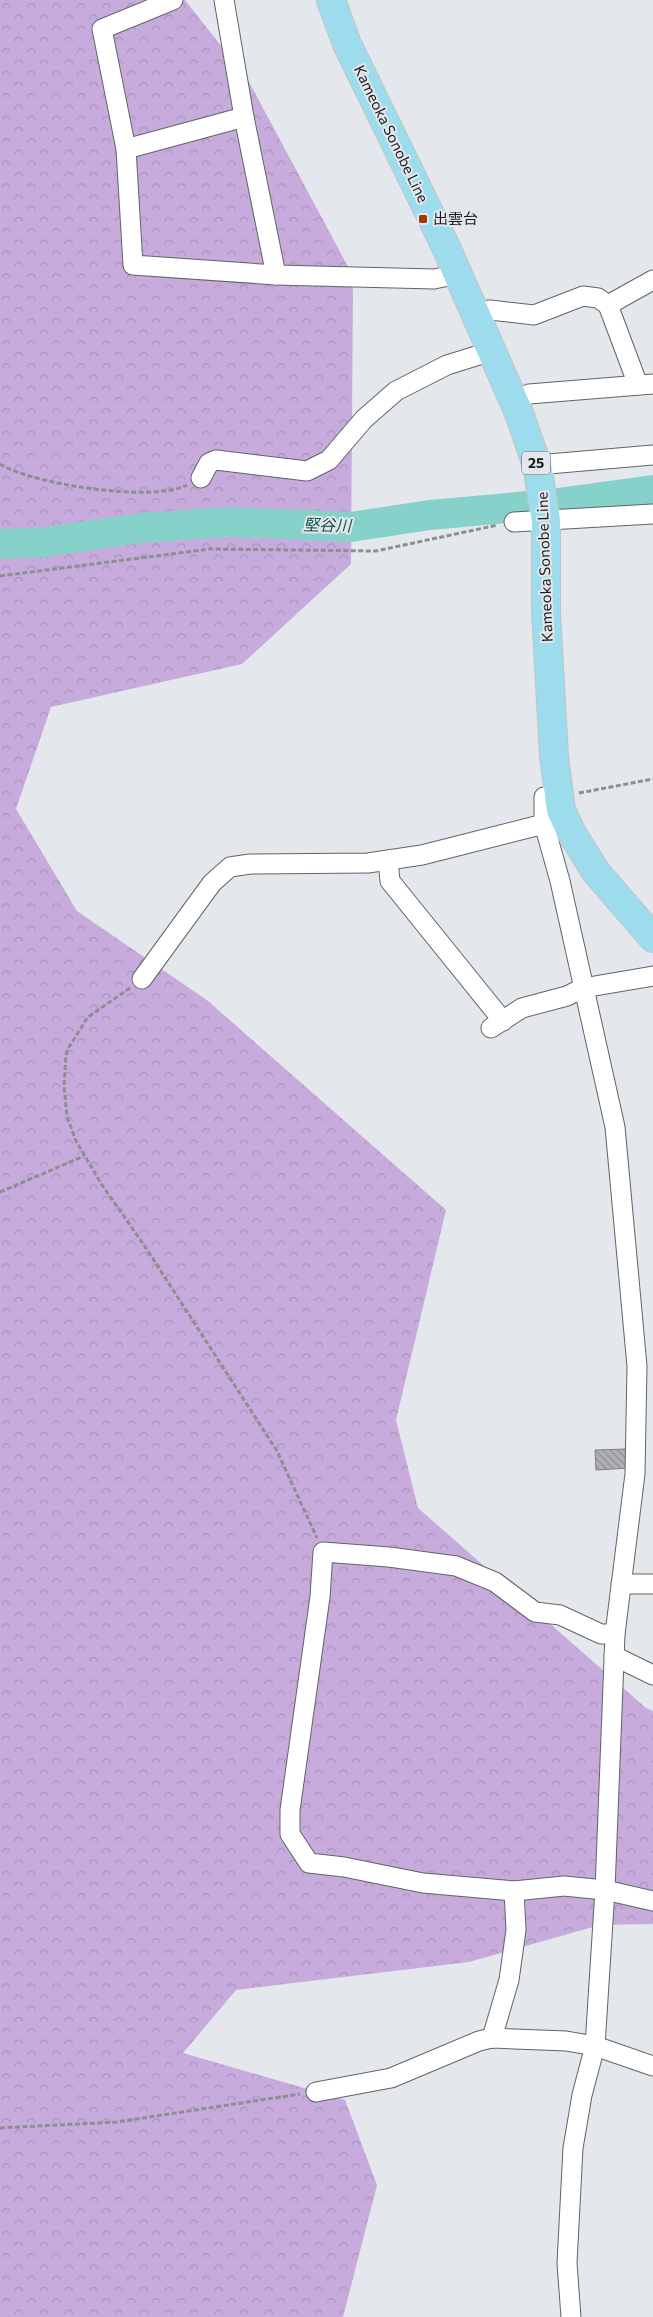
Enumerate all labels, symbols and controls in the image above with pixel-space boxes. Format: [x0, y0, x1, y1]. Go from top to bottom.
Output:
street label: Kameoka Sonobe Line [351, 62, 433, 205]
place label: 出雲台 [433, 209, 478, 227]
marker: 出雲台 [417, 213, 429, 225]
road number: 25 [522, 452, 550, 474]
street label: Kameoka Sonobe Line [532, 491, 556, 643]
water label: 堅谷川 [303, 515, 353, 534]

